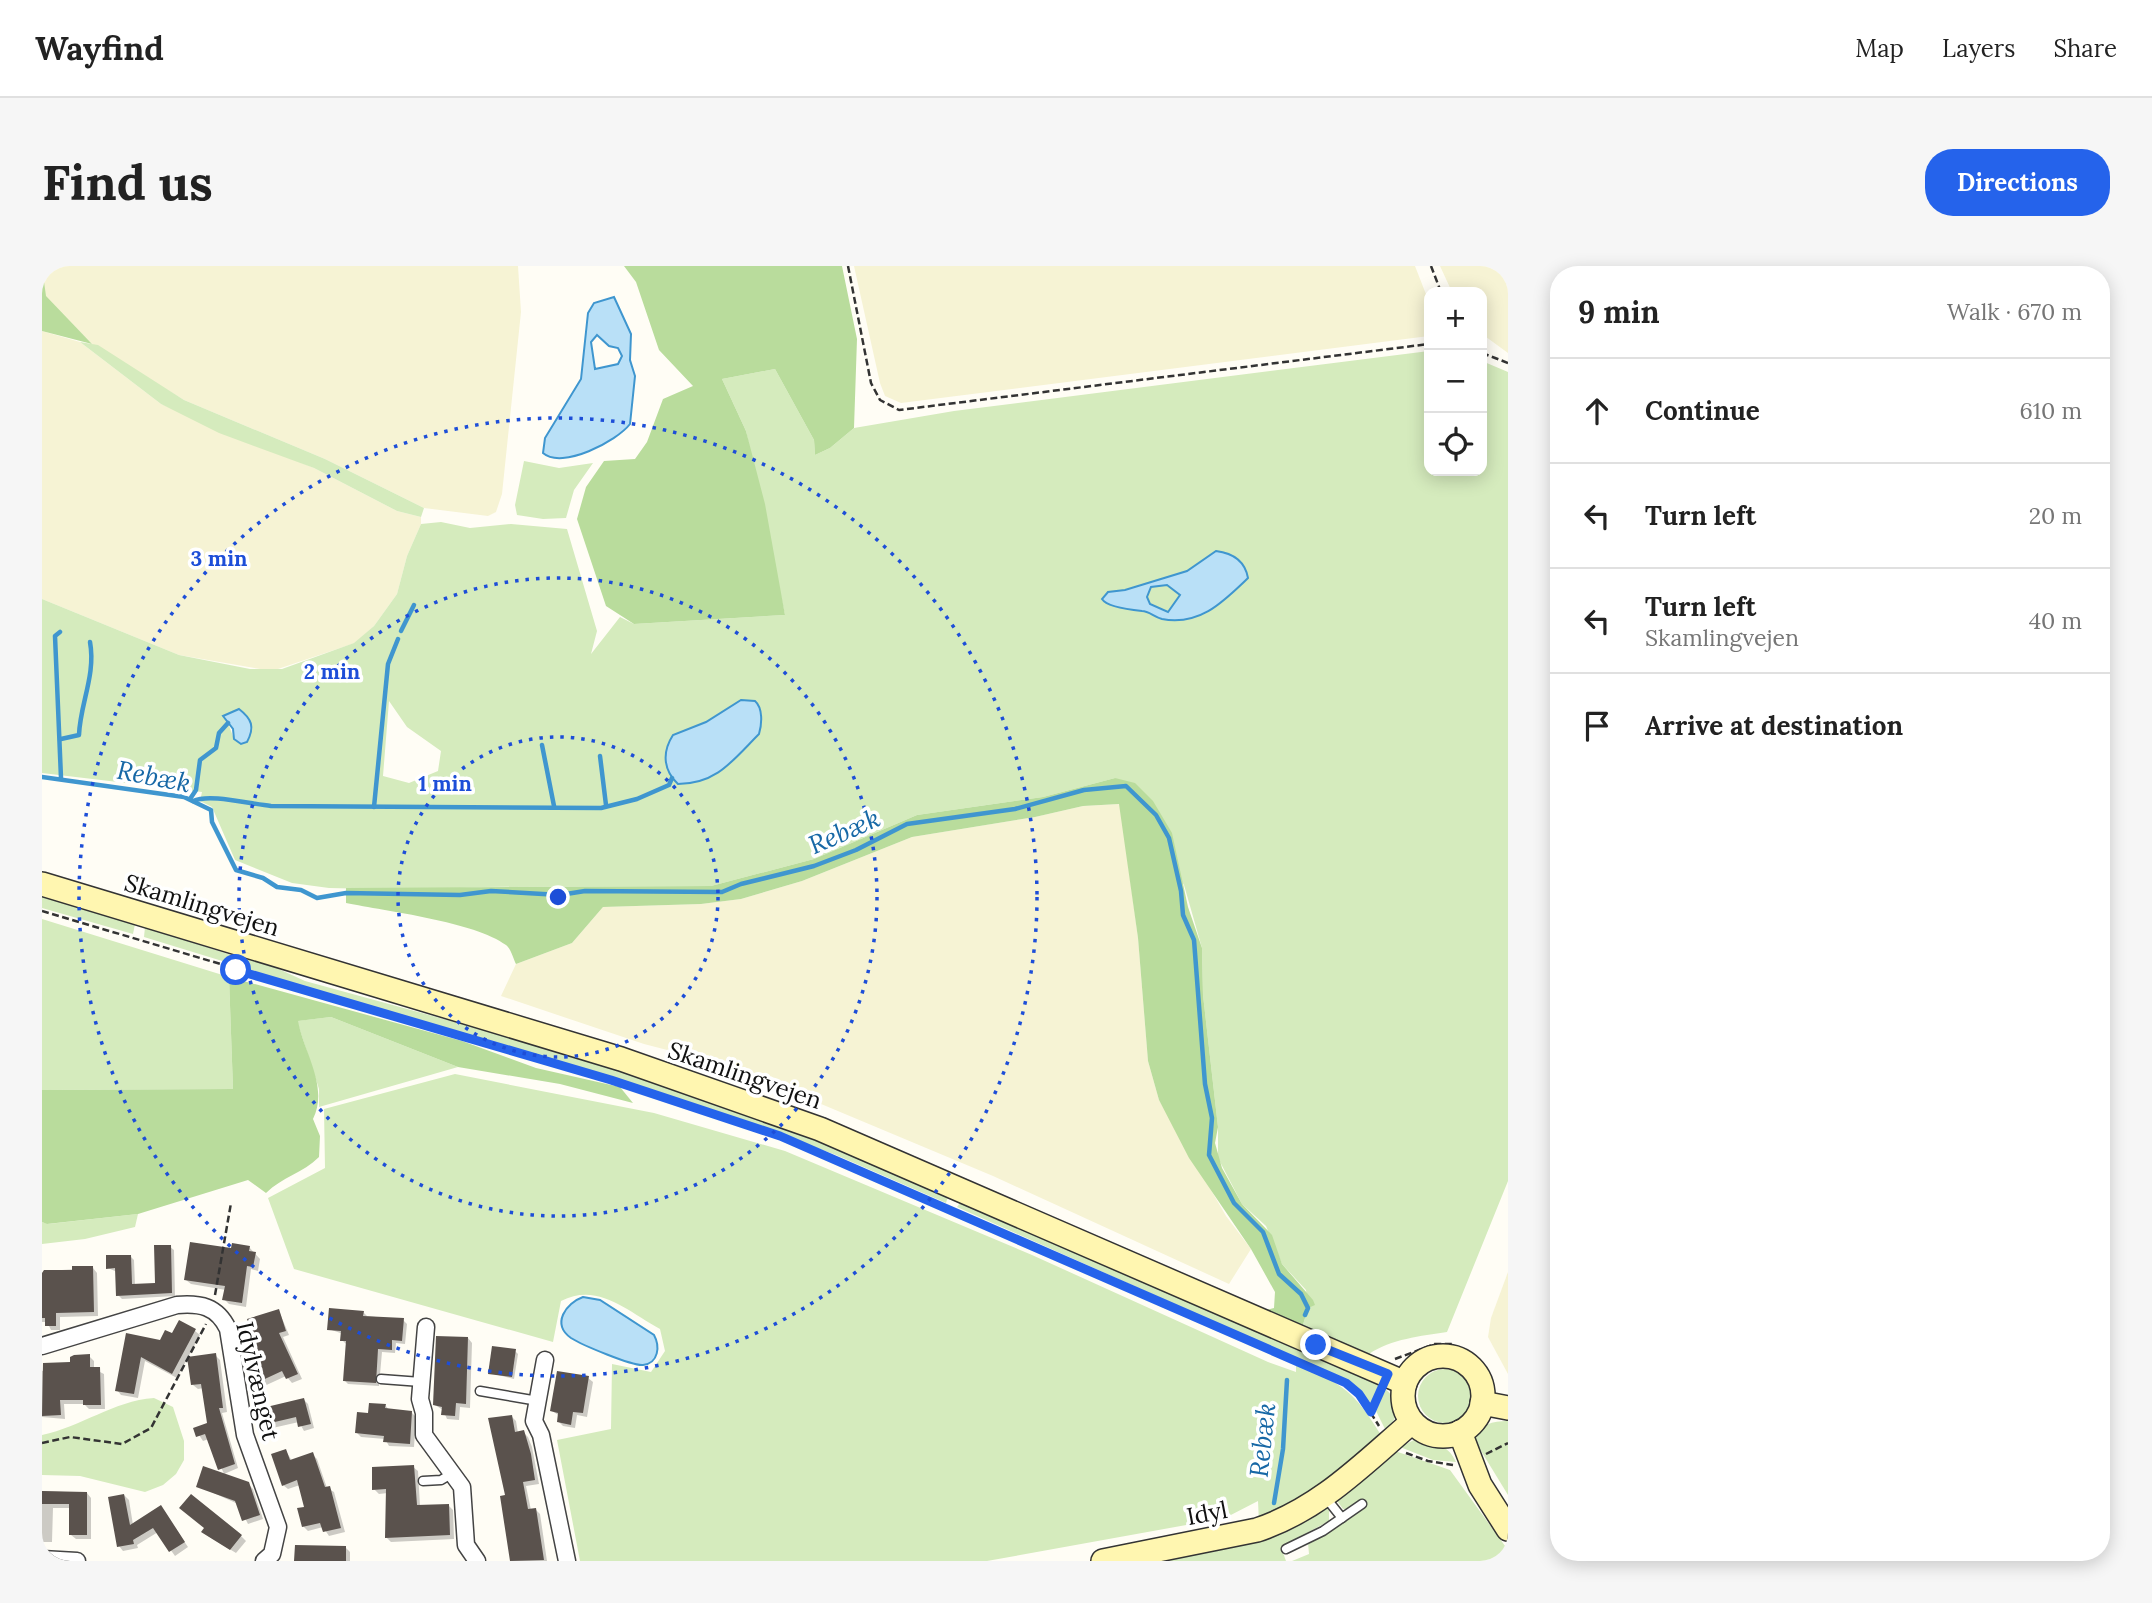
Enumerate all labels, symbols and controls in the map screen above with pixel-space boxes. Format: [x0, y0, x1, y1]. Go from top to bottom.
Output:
text: Wayfind [35, 27, 164, 69]
text: Map [1855, 33, 1904, 64]
text: Layers [1942, 33, 2015, 64]
text: Share [2053, 33, 2117, 64]
button: Directions [1925, 149, 2110, 216]
text: Find us [42, 151, 213, 213]
map controls [1424, 287, 1487, 476]
button: + [1424, 287, 1487, 350]
text: 9 min [1578, 293, 1660, 331]
text: Walk · 670 m [1947, 297, 2082, 326]
button: − [1424, 350, 1487, 413]
icon: ahead [1578, 392, 1616, 430]
text: Continue [1645, 394, 1760, 427]
text: 610 m [2019, 396, 2082, 425]
button: locate [1424, 413, 1487, 476]
icon: left [1578, 497, 1616, 535]
text: Turn left [1645, 499, 1756, 532]
text: 20 m [2029, 501, 2082, 530]
text: 3 min [191, 545, 247, 572]
text: Turn left [1645, 590, 1756, 623]
icon: left [1578, 602, 1616, 640]
text: 40 m [2029, 606, 2082, 635]
text: Skamlingvejen [1645, 623, 1799, 652]
text: 2 min [304, 658, 360, 685]
icon: arrive [1578, 707, 1616, 745]
text: Arrive at destination [1645, 709, 1903, 742]
water label: Rebæk [114, 753, 194, 799]
text: 1 min [418, 770, 472, 797]
water label: Rebæk [803, 801, 885, 861]
street label: Skamlingvejen [121, 867, 283, 943]
centre of rings [546, 885, 570, 909]
route start [220, 954, 251, 985]
street label: Skamlingvejen [664, 1034, 826, 1116]
street label: Idylvænget [229, 1319, 287, 1444]
route end [1300, 1329, 1331, 1360]
water label: Rebæk [1242, 1401, 1282, 1479]
street label: Idyl [1184, 1494, 1230, 1532]

